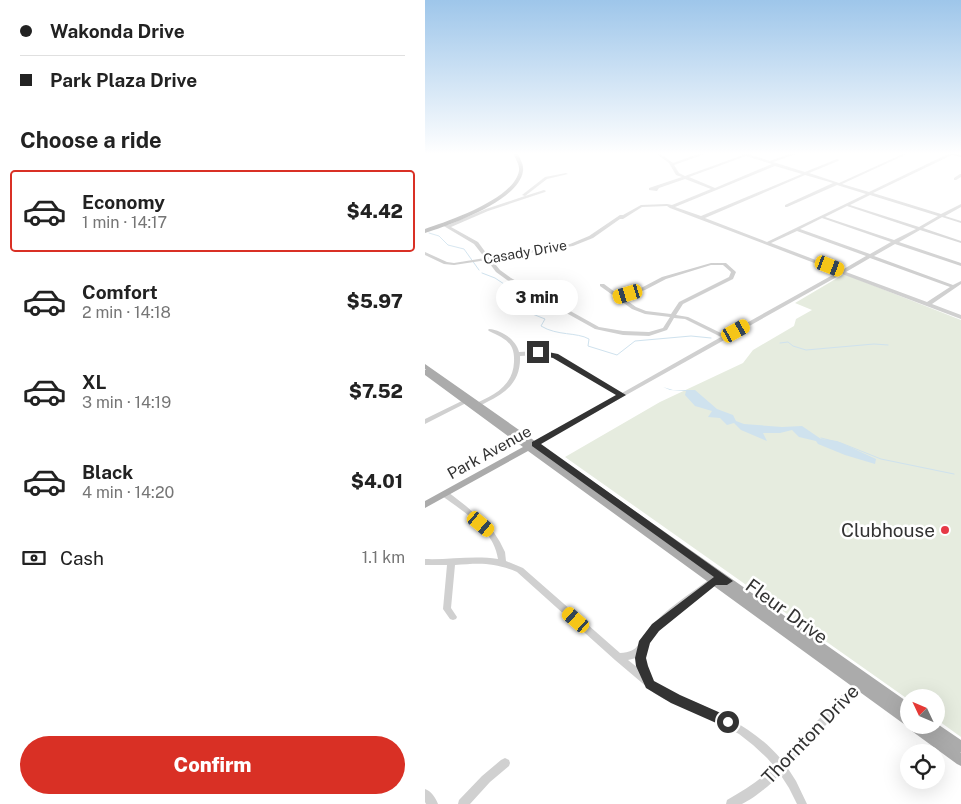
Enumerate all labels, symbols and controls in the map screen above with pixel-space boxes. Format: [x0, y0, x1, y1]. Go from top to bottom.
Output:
text: Wakonda Drive [50, 20, 185, 42]
text: Park Plaza Drive [50, 69, 197, 91]
text: Choose a ride [20, 127, 162, 153]
icon: car [22, 189, 67, 234]
text: Economy [82, 191, 165, 213]
text: $4.42 [347, 200, 403, 222]
text: 1 min · 14:17 [82, 213, 167, 232]
street label: Casady Drive [482, 237, 568, 267]
car [813, 254, 846, 278]
icon: car [22, 279, 67, 324]
callout: 3 min [497, 280, 579, 314]
text: Comfort [82, 281, 158, 303]
car [611, 282, 644, 306]
text: 3 min [516, 288, 558, 307]
text: $5.97 [347, 290, 403, 312]
text: 2 min · 14:18 [82, 303, 171, 322]
car [719, 317, 752, 345]
route end [527, 341, 549, 363]
icon: car [22, 369, 67, 414]
text: XL [82, 371, 107, 393]
text: $7.52 [349, 380, 403, 402]
text: 3 min · 14:19 [82, 393, 171, 412]
street label: Park Avenue [444, 422, 535, 483]
icon: car [22, 459, 67, 504]
text: Black [82, 461, 133, 483]
text: $4.01 [351, 470, 403, 492]
text: 4 min · 14:20 [82, 483, 174, 502]
car [464, 509, 497, 539]
place label: Clubhouse [841, 519, 935, 541]
marker: Clubhouse [939, 524, 951, 536]
icon: cash [20, 544, 48, 572]
text: Cash [60, 547, 104, 569]
text: 1.1 km [362, 548, 405, 567]
street label: Fleur Drive [742, 574, 832, 648]
car [559, 604, 592, 636]
street label: Thornton Drive [757, 680, 863, 788]
north arrow [900, 689, 945, 734]
map controls [900, 689, 945, 789]
route start [717, 711, 739, 733]
button: Confirm [20, 736, 405, 794]
button: locate [900, 744, 945, 789]

